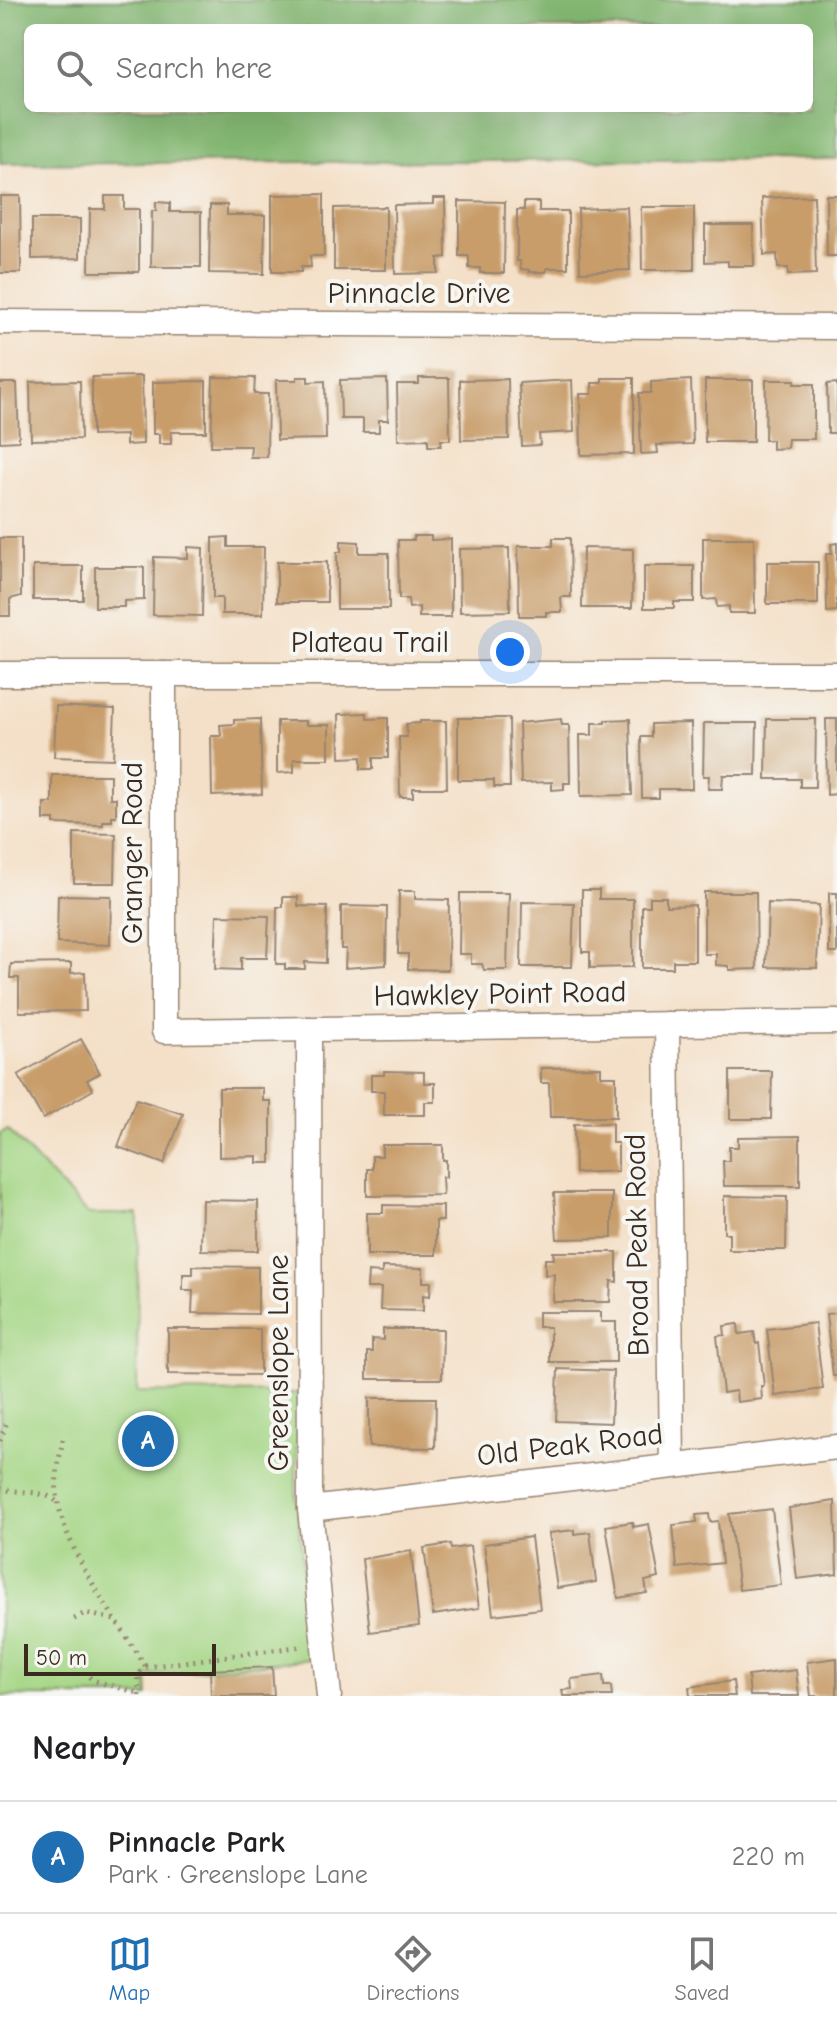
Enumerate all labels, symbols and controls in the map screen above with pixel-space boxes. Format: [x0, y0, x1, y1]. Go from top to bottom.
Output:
search box [24, 24, 813, 112]
icon: search [52, 46, 96, 90]
text: Search here [116, 51, 272, 86]
street label: Pinnacle Drive [328, 276, 510, 311]
street label: Plateau Trail [291, 625, 449, 660]
your location [490, 632, 530, 672]
street label: Granger Road [115, 762, 150, 944]
street label: Hawkley Point Road [373, 974, 627, 1014]
street label: Broad Peak Road [618, 1133, 656, 1357]
street label: Greenslope Lane [261, 1255, 296, 1471]
pin: A [122, 1411, 174, 1471]
street label: Old Peak Road [475, 1416, 665, 1474]
scale bar [24, 1640, 216, 1676]
text: 50 m [36, 1645, 87, 1671]
text: Nearby [32, 1728, 135, 1768]
text: Pinnacle Park [108, 1825, 285, 1860]
text: A [51, 1842, 65, 1872]
text: 220 m [732, 1842, 805, 1872]
text: Park · Greenslope Lane [108, 1860, 368, 1890]
tab: Map [108, 1932, 152, 2006]
tab: Directions [367, 1932, 460, 2006]
tab: Saved [675, 1932, 729, 2006]

